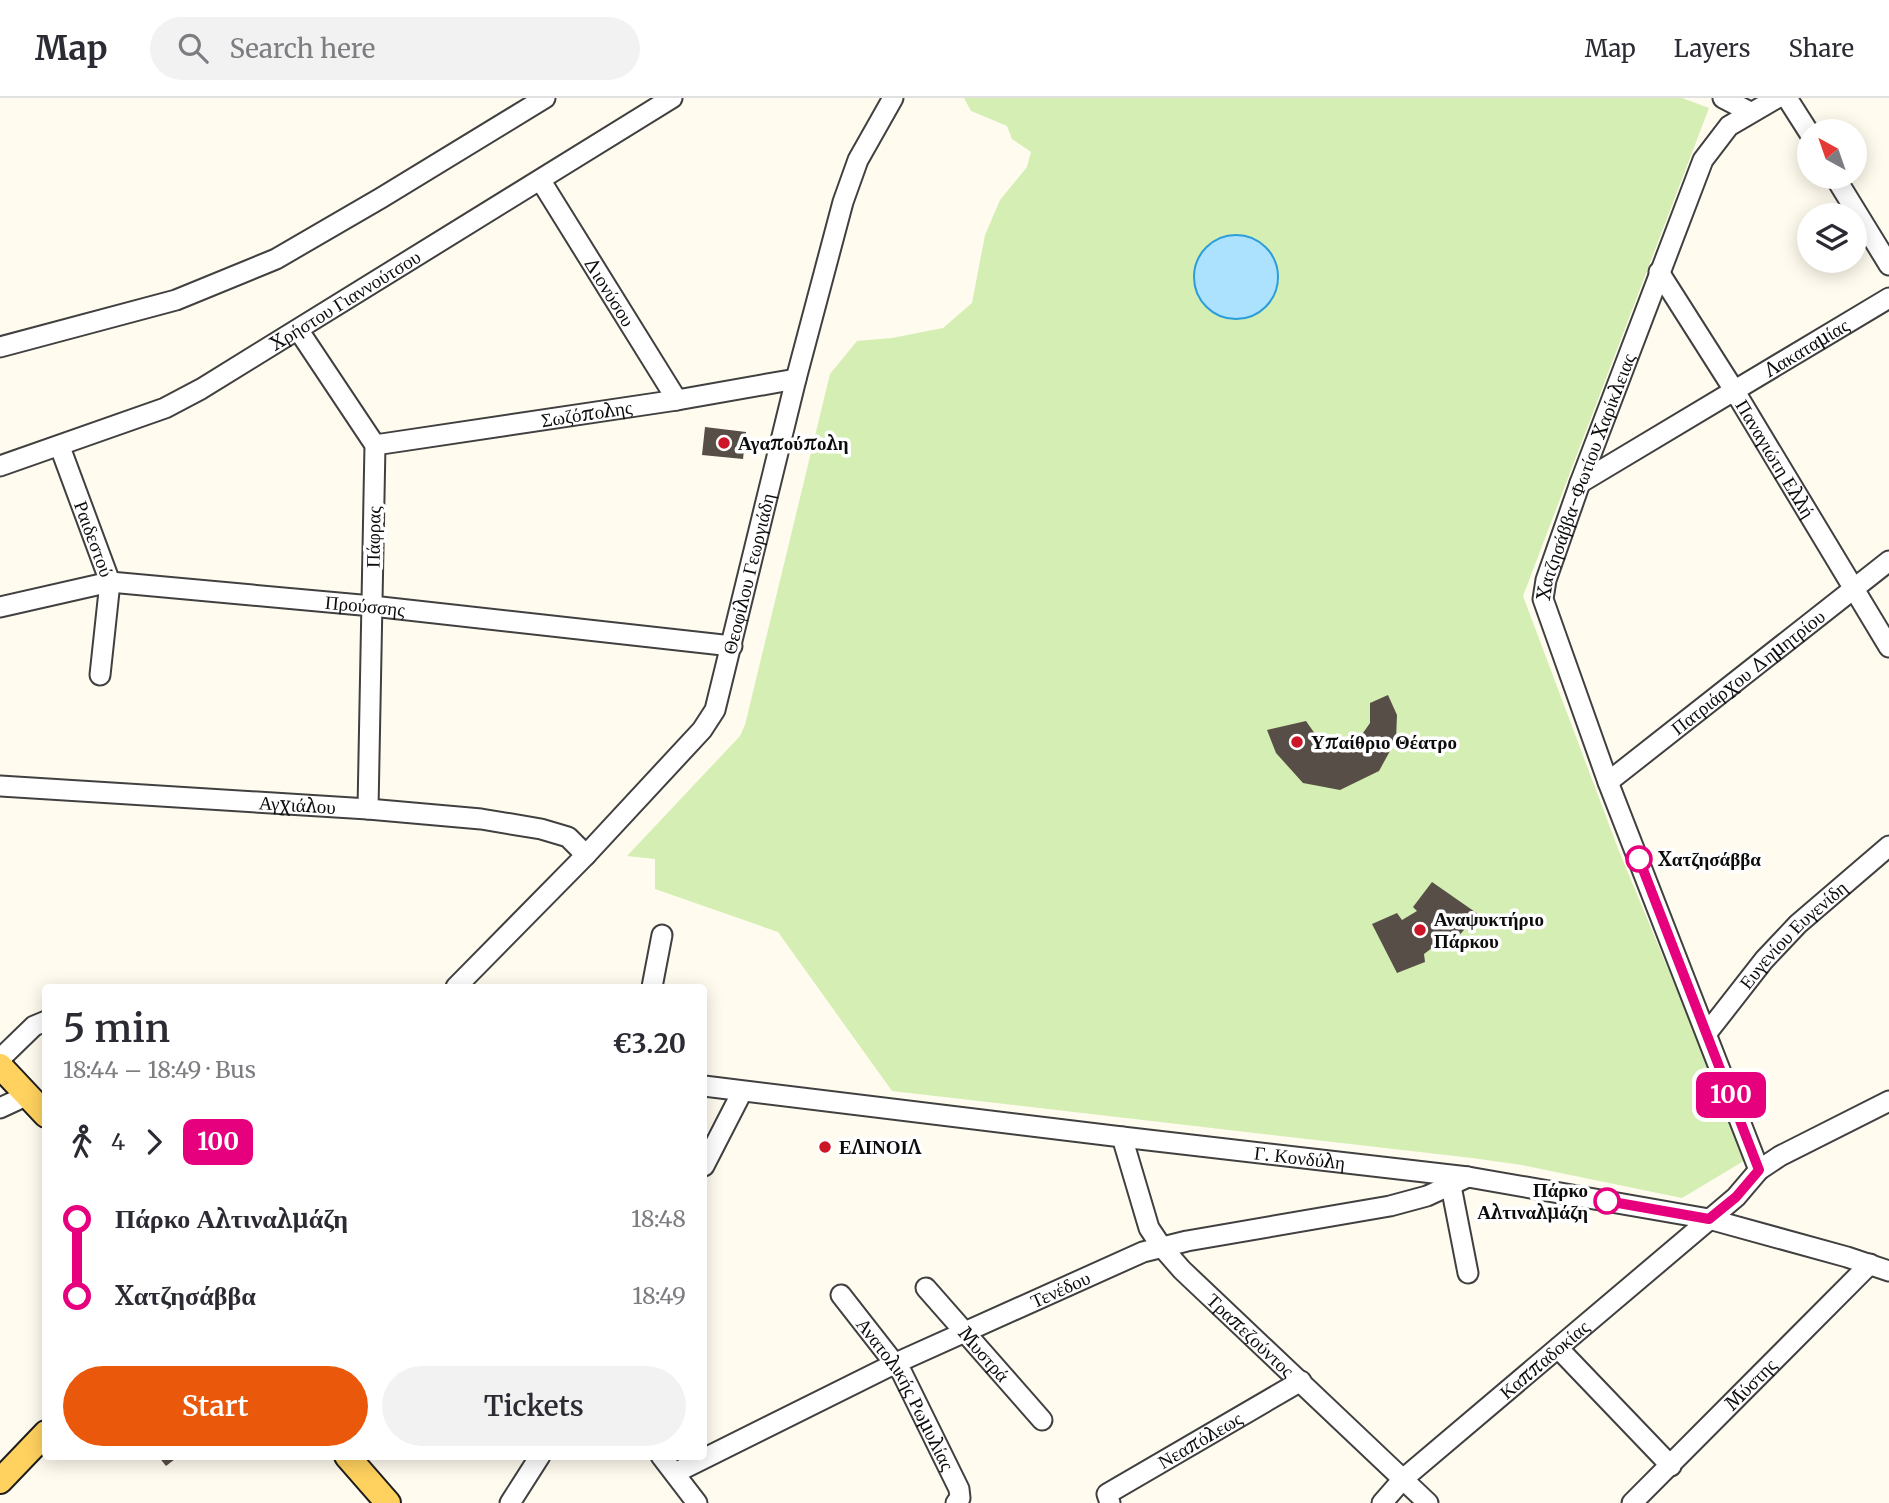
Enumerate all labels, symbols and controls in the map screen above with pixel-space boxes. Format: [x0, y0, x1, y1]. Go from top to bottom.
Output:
search box [150, 17, 640, 80]
text: Map [35, 28, 108, 69]
icon: search [174, 29, 212, 67]
text: Search here [230, 32, 375, 65]
text: Map [1585, 33, 1636, 64]
text: Layers [1674, 33, 1750, 64]
text: Share [1788, 33, 1854, 64]
north arrow [1797, 119, 1867, 189]
map controls [1797, 119, 1867, 273]
button: layers [1797, 203, 1867, 273]
street label: Χρήστου Γιαννούτσου [265, 244, 425, 356]
street label: Διονύσου [579, 252, 640, 331]
street label: Λακαταμίας [1759, 313, 1853, 382]
street label: Χατζησάββα-Φωτίου Χαρίκλειας [1531, 349, 1640, 602]
street label: Σωζόπολης [540, 395, 634, 432]
street label: Παναγιώτη Ελλή [1731, 395, 1820, 522]
place label: Αγαπούπολη [738, 431, 849, 455]
marker: Αγαπούπολη [716, 435, 732, 451]
street label: Θεοφίλου Γεωργιάδη [717, 491, 780, 657]
street label: Ραιδεστού [69, 497, 119, 580]
street label: Πάφρας [360, 506, 386, 568]
street label: Προύσσης [324, 590, 407, 622]
street label: Πατριάρχου Δημητρίου [1666, 604, 1830, 740]
place label: Υπαίθριο Θέατρο [1311, 730, 1457, 754]
marker: Υπαίθριο Θέατρο [1289, 734, 1305, 750]
street label: Αγχιάλου [258, 790, 337, 819]
marker: Χατζησάββα [1626, 846, 1652, 872]
place label: Χατζησάββα [1658, 847, 1761, 871]
street label: Ευγενίου Ευγενίδη [1734, 875, 1852, 994]
place label: Αναψυκτήριο Πάρκου [1434, 907, 1544, 953]
marker: Αναψυκτήριο Πάρκου [1412, 922, 1428, 938]
text: 5 min [63, 1005, 170, 1052]
text: €3.20 [613, 1027, 686, 1060]
text: 18:44 – 18:49 · Bus [63, 1055, 256, 1084]
line badge: 100 [1691, 1072, 1771, 1118]
text: 100 [1710, 1079, 1752, 1110]
icon: walk [63, 1123, 101, 1161]
icon: forward [135, 1123, 173, 1161]
text: 100 [197, 1126, 239, 1157]
text: 4 [111, 1127, 125, 1156]
place label: ΕΛΙΝΟΙΛ [839, 1135, 922, 1159]
marker: ΕΛΙΝΟΙΛ [817, 1139, 833, 1155]
street label: Γ. Κονδύλη [1253, 1140, 1347, 1175]
place label: Πάρκο Αλτιναλμάζη [1477, 1178, 1588, 1224]
marker: Πάρκο Αλτιναλμάζη [1594, 1188, 1620, 1214]
text: Πάρκο Αλτιναλμάζη [115, 1202, 348, 1235]
text: 18:48 [631, 1204, 686, 1233]
street label: Τενέδου [1027, 1265, 1094, 1313]
text: Χατζησάββα [115, 1279, 256, 1312]
text: 18:49 [632, 1281, 686, 1310]
street label: Τραπεζούντος [1202, 1288, 1300, 1382]
street label: Ανατολικής Ρωμυλίας [851, 1313, 960, 1475]
street label: Καππαδοκίας [1495, 1314, 1594, 1404]
street label: Μυστρά [953, 1322, 1015, 1387]
street label: Μύστης [1720, 1353, 1782, 1415]
button: Start [63, 1366, 368, 1446]
button: Tickets [382, 1366, 686, 1446]
street label: Νεαπόλεως [1153, 1406, 1247, 1474]

